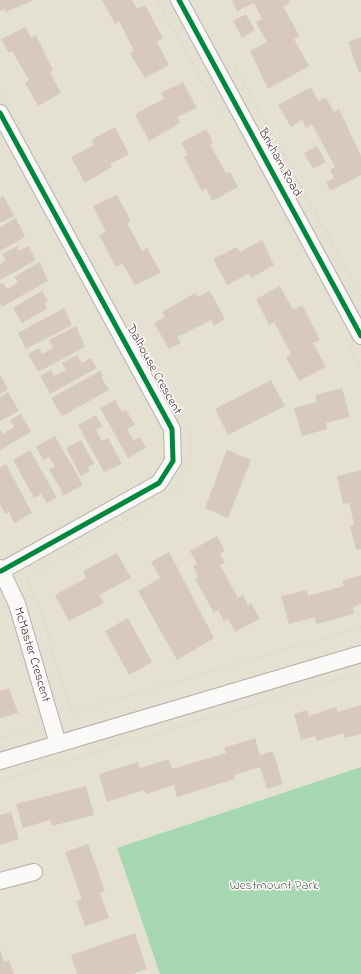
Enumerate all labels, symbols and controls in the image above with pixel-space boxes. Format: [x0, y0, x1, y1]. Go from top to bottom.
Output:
street label: Brixham Road [254, 126, 304, 200]
street label: Dalhouse Crescent [122, 322, 184, 418]
street label: McMaster Crescent [9, 606, 53, 704]
park label: Westmount Park [230, 879, 318, 895]

